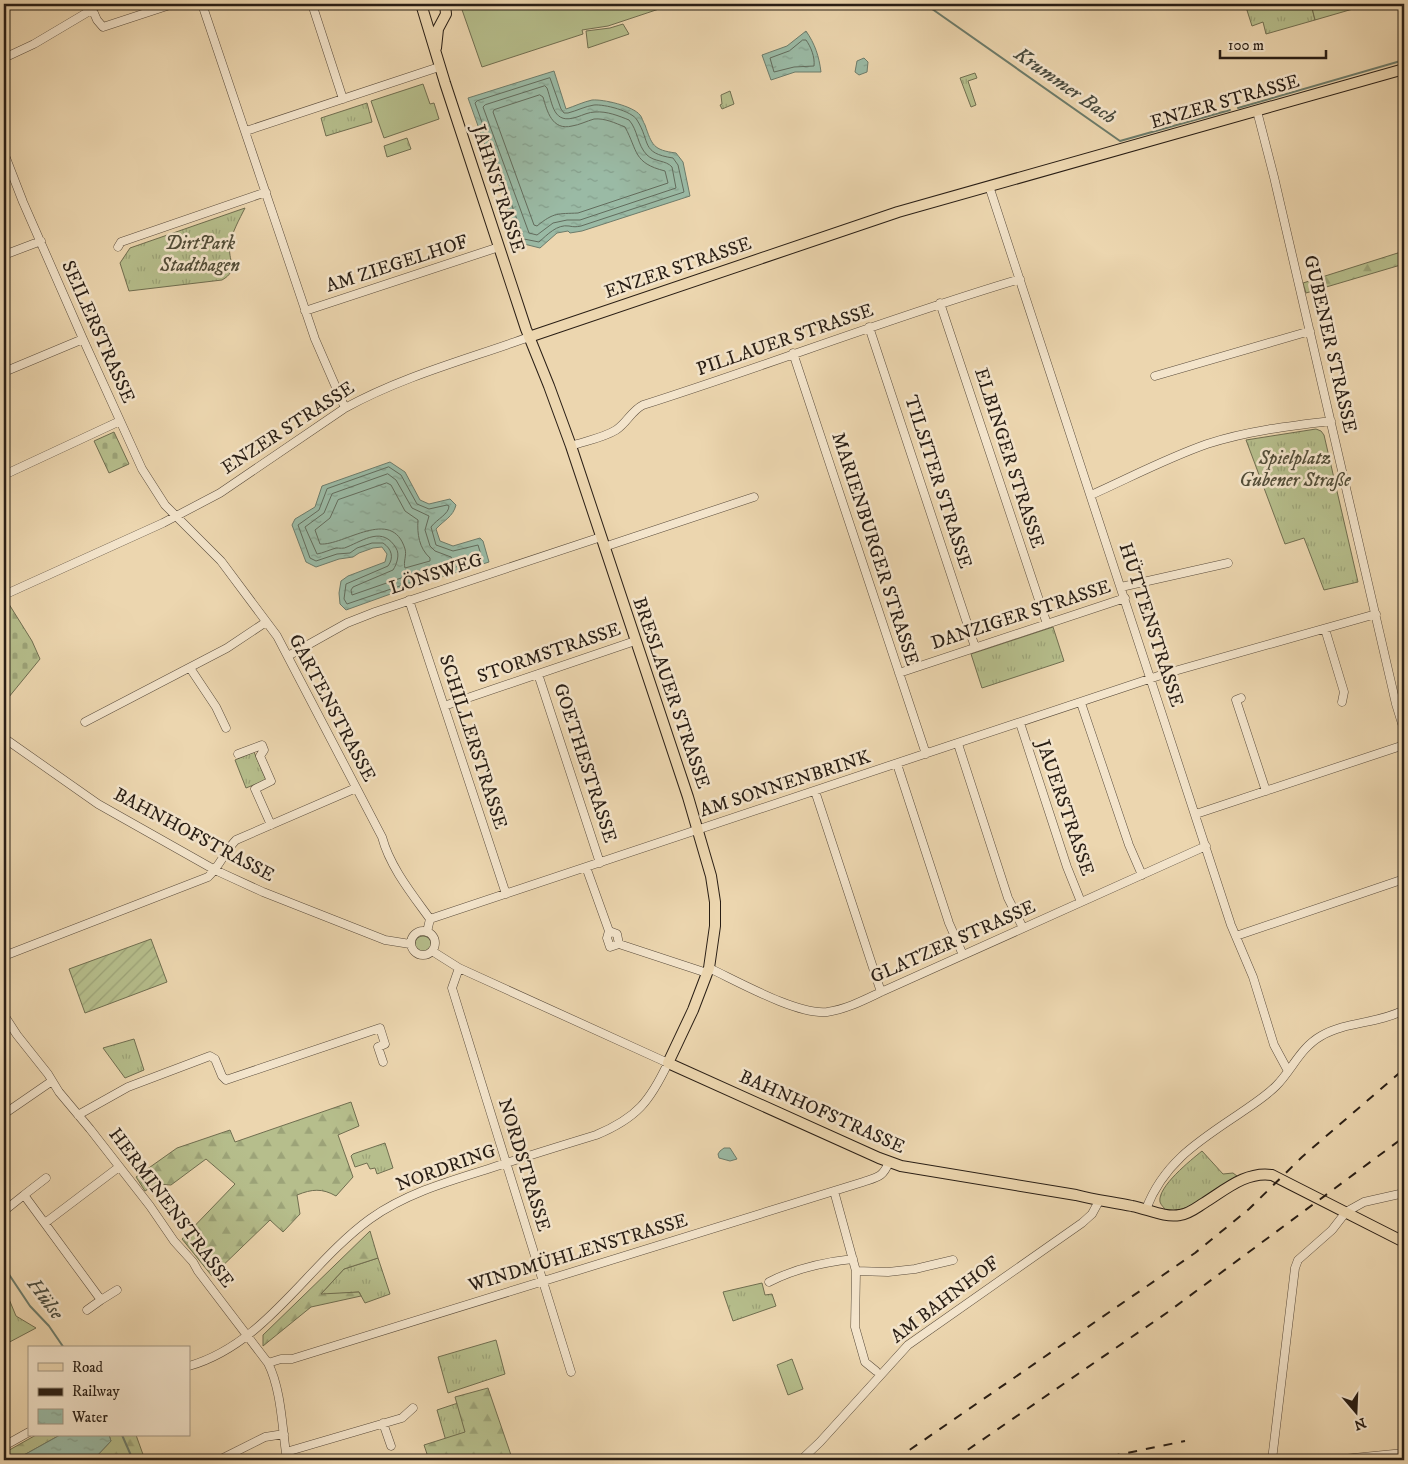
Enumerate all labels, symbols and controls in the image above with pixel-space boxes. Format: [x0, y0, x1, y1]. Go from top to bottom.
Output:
scale bar [1220, 28, 1327, 60]
text: 100 m [1228, 36, 1264, 55]
water label: Krummer Bach [1008, 41, 1121, 130]
street label: ENZER STRASSE [1148, 70, 1302, 134]
street label: JAHNSTRASSE [466, 120, 530, 256]
street label: AM ZIEGELHOF [323, 230, 471, 298]
park label: DirtPark Stadthagen [159, 232, 240, 277]
street label: ENZER STRASSE [601, 232, 755, 304]
street label: GUBENER STRASSE [1298, 253, 1362, 435]
street label: SEILERSTRASSE [56, 257, 140, 407]
street label: PILLAUER STRASSE [694, 299, 876, 381]
street label: ELBINGER STRASSE [969, 365, 1049, 551]
street label: ENZER STRASSE [217, 376, 359, 480]
street label: TILSITER STRASSE [899, 392, 977, 572]
street label: MARIENBURGER STRASSE [826, 429, 924, 669]
park label: Spielplatz Gubener Straße [1239, 447, 1351, 492]
street label: HÜTTENSTRASSE [1114, 540, 1189, 710]
street label: LÖNSWEG [386, 547, 485, 600]
street label: DANZIGER STRASSE [928, 575, 1114, 655]
street label: BRESLAUER STRASSE [627, 594, 715, 792]
street label: STORMSTRASSE [474, 618, 624, 688]
street label: GARTENSTRASSE [283, 630, 381, 786]
street label: SCHILLERSTRASSE [434, 652, 512, 832]
street label: GOETHESTRASSE [548, 680, 622, 846]
street label: JAUERSTRASSE [1030, 735, 1099, 879]
street label: AM SONNENBRINK [697, 745, 874, 822]
street label: BAHNHOFSTRASSE [110, 783, 278, 887]
street label: GLATZER STRASSE [867, 895, 1039, 989]
street label: BAHNHOFSTRASSE [736, 1065, 908, 1159]
street label: NORDSTRASSE [493, 1096, 555, 1234]
street label: HERMINENSTRASSE [103, 1124, 239, 1292]
street label: NORDRING [393, 1139, 499, 1197]
street label: WINDMÜHLENSTRASSE [464, 1208, 690, 1298]
street label: AM BAHNHOF [886, 1252, 1004, 1348]
water label: Hülse [21, 1272, 70, 1326]
legend [28, 1346, 190, 1436]
text: Road [72, 1358, 104, 1377]
text: Railway [72, 1382, 120, 1401]
north arrow [1330, 1386, 1380, 1436]
text: Water [71, 1408, 108, 1427]
text: N [1351, 1413, 1368, 1434]

